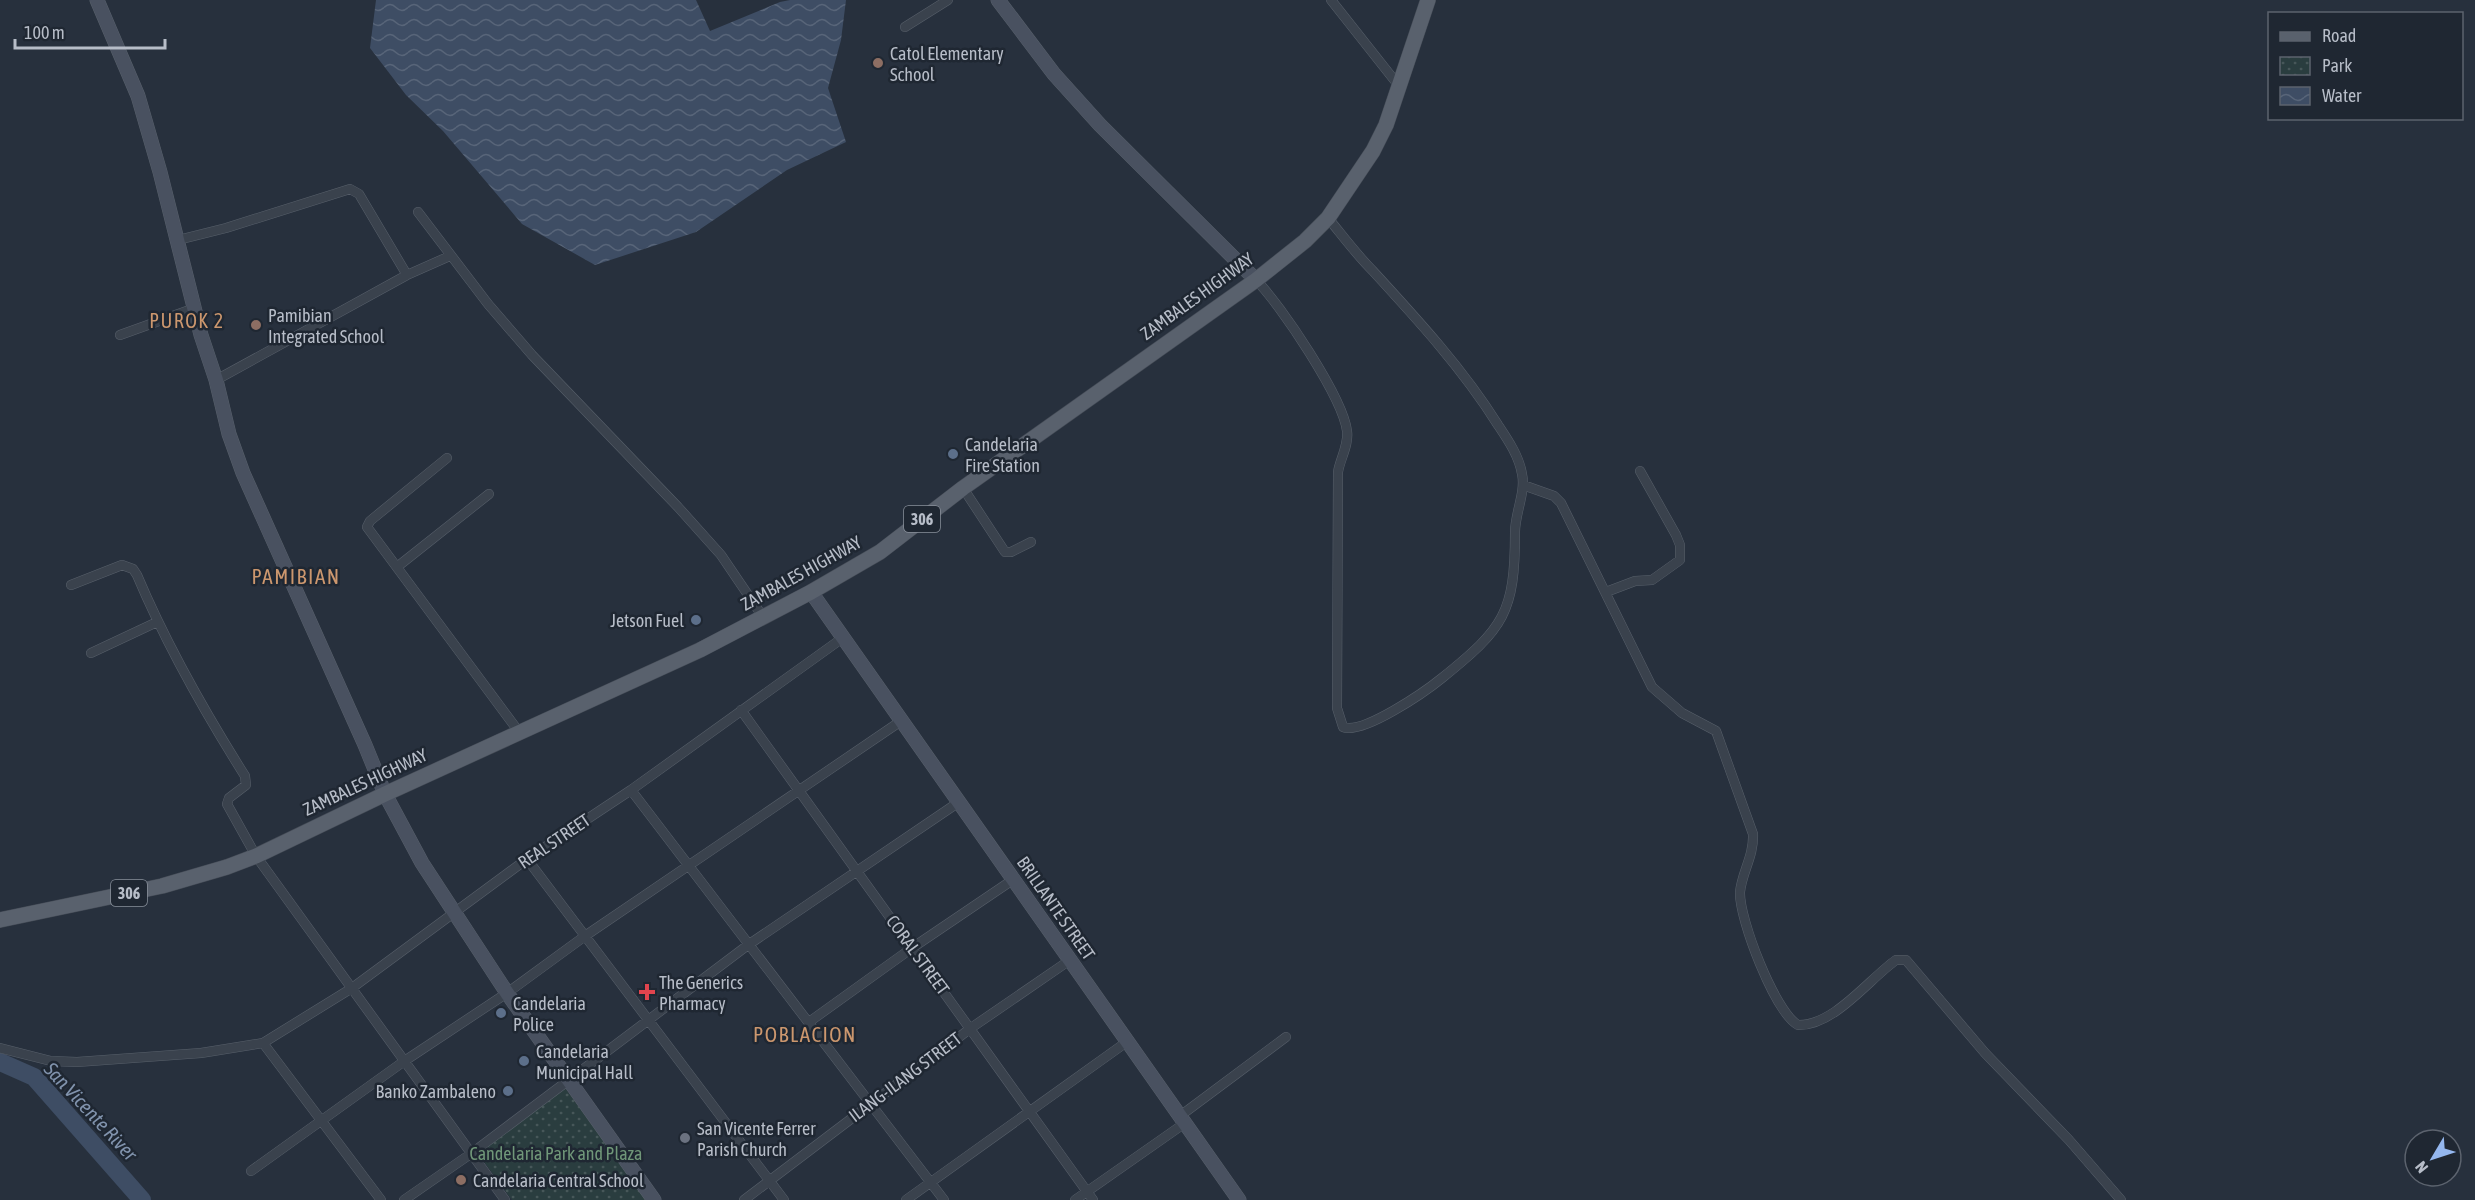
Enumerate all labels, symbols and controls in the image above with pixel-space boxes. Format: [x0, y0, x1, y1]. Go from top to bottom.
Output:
scale bar [15, 12, 165, 50]
legend [2268, 12, 2463, 120]
text: 100 m [24, 22, 65, 43]
text: Road [2322, 25, 2356, 46]
place label: Catol Elementary School [890, 43, 1004, 85]
text: Park [2322, 55, 2352, 76]
marker: Catol Elementary School [871, 56, 885, 70]
text: Water [2322, 85, 2362, 106]
street label: ZAMBALES HIGHWAY [1136, 248, 1258, 344]
place label: Pamibian Integrated School [268, 305, 385, 347]
district label: PUROK 2 [149, 309, 225, 332]
marker: Pamibian Integrated School [249, 318, 263, 332]
place label: Candelaria Fire Station [965, 434, 1040, 476]
marker: Candelaria Fire Station [946, 447, 960, 461]
road number: 306 [904, 506, 940, 532]
street label: ZAMBALES HIGHWAY [737, 531, 865, 615]
district label: PAMIBIAN [251, 564, 341, 588]
place label: Jetson Fuel [610, 610, 684, 631]
marker: Jetson Fuel [689, 613, 703, 627]
street label: ZAMBALES HIGHWAY [300, 744, 430, 820]
street label: REAL STREET [514, 809, 594, 873]
street label: BRILLANTE STREET [1013, 852, 1099, 964]
road number: 306 [111, 880, 147, 906]
street label: CORAL STREET [882, 911, 954, 999]
place label: The Generics Pharmacy [659, 972, 743, 1014]
marker: The Generics Pharmacy [640, 985, 654, 999]
place label: Candelaria Police [513, 993, 586, 1035]
marker: Candelaria Police [494, 1006, 508, 1020]
district label: POBLACION [753, 1022, 857, 1046]
street label: ILANG-ILANG STREET [844, 1028, 966, 1126]
place label: Candelaria Municipal Hall [536, 1041, 633, 1083]
marker: Candelaria Municipal Hall [517, 1054, 531, 1068]
water label: San Vicente River [39, 1056, 143, 1166]
place label: Banko Zambaleno [376, 1081, 496, 1102]
marker: Banko Zambaleno [501, 1084, 515, 1098]
place label: San Vicente Ferrer Parish Church [697, 1118, 816, 1160]
north arrow [2403, 1128, 2463, 1188]
marker: San Vicente Ferrer Parish Church [678, 1131, 692, 1145]
park label: Candelaria Park and Plaza [470, 1143, 642, 1164]
text: N [2411, 1158, 2431, 1177]
place label: Candelaria Central School [473, 1170, 644, 1191]
marker: Candelaria Central School [454, 1173, 468, 1187]

